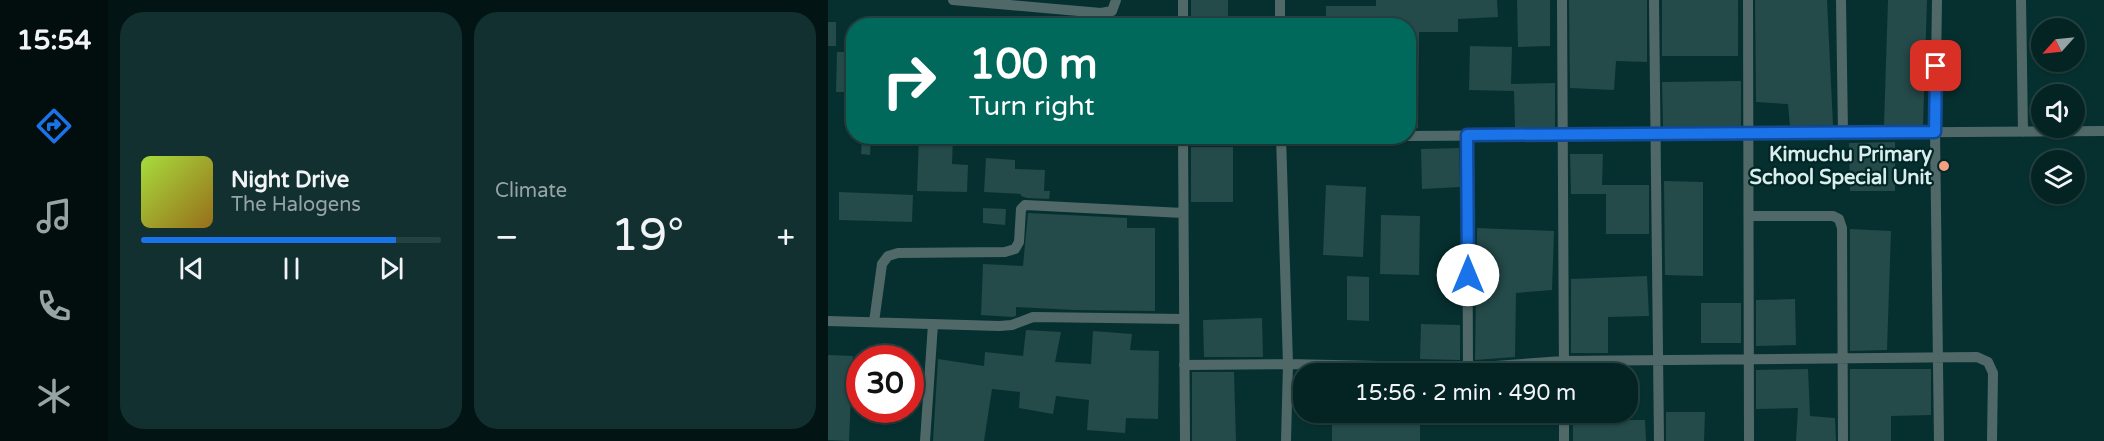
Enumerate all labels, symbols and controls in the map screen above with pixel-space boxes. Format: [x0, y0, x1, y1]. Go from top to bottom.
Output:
north arrow [2031, 18, 2085, 72]
map controls [2031, 18, 2085, 204]
text: 15:54 [17, 24, 91, 57]
text: 100 m [969, 39, 1098, 90]
pin [1910, 40, 1961, 91]
icon: right [870, 42, 948, 120]
icon: arrive [1919, 49, 1952, 82]
button: sound [2031, 84, 2085, 138]
text: Turn right [969, 90, 1095, 123]
icon: directions [33, 105, 75, 147]
place label: Kimuchu Primary School Special Unit [1750, 143, 1932, 190]
button: layers [2031, 150, 2085, 204]
marker: Kimuchu Primary School Special Unit [1937, 159, 1951, 173]
text: Night Drive [231, 167, 349, 193]
text: Climate [495, 179, 567, 203]
text: The Halogens [231, 193, 361, 217]
icon: music [33, 195, 75, 237]
text: 19° [611, 209, 684, 263]
text: − [495, 218, 519, 257]
text: + [776, 218, 795, 257]
position arrow [1436, 243, 1500, 307]
icon: previous [175, 252, 208, 285]
icon: pause [275, 252, 308, 285]
icon: next [375, 252, 408, 285]
icon: phone [33, 285, 75, 327]
speed limit sign: 30 [846, 345, 924, 423]
icon: climate [33, 375, 75, 417]
text: 15:56 · 2 min · 490 m [1355, 380, 1576, 406]

